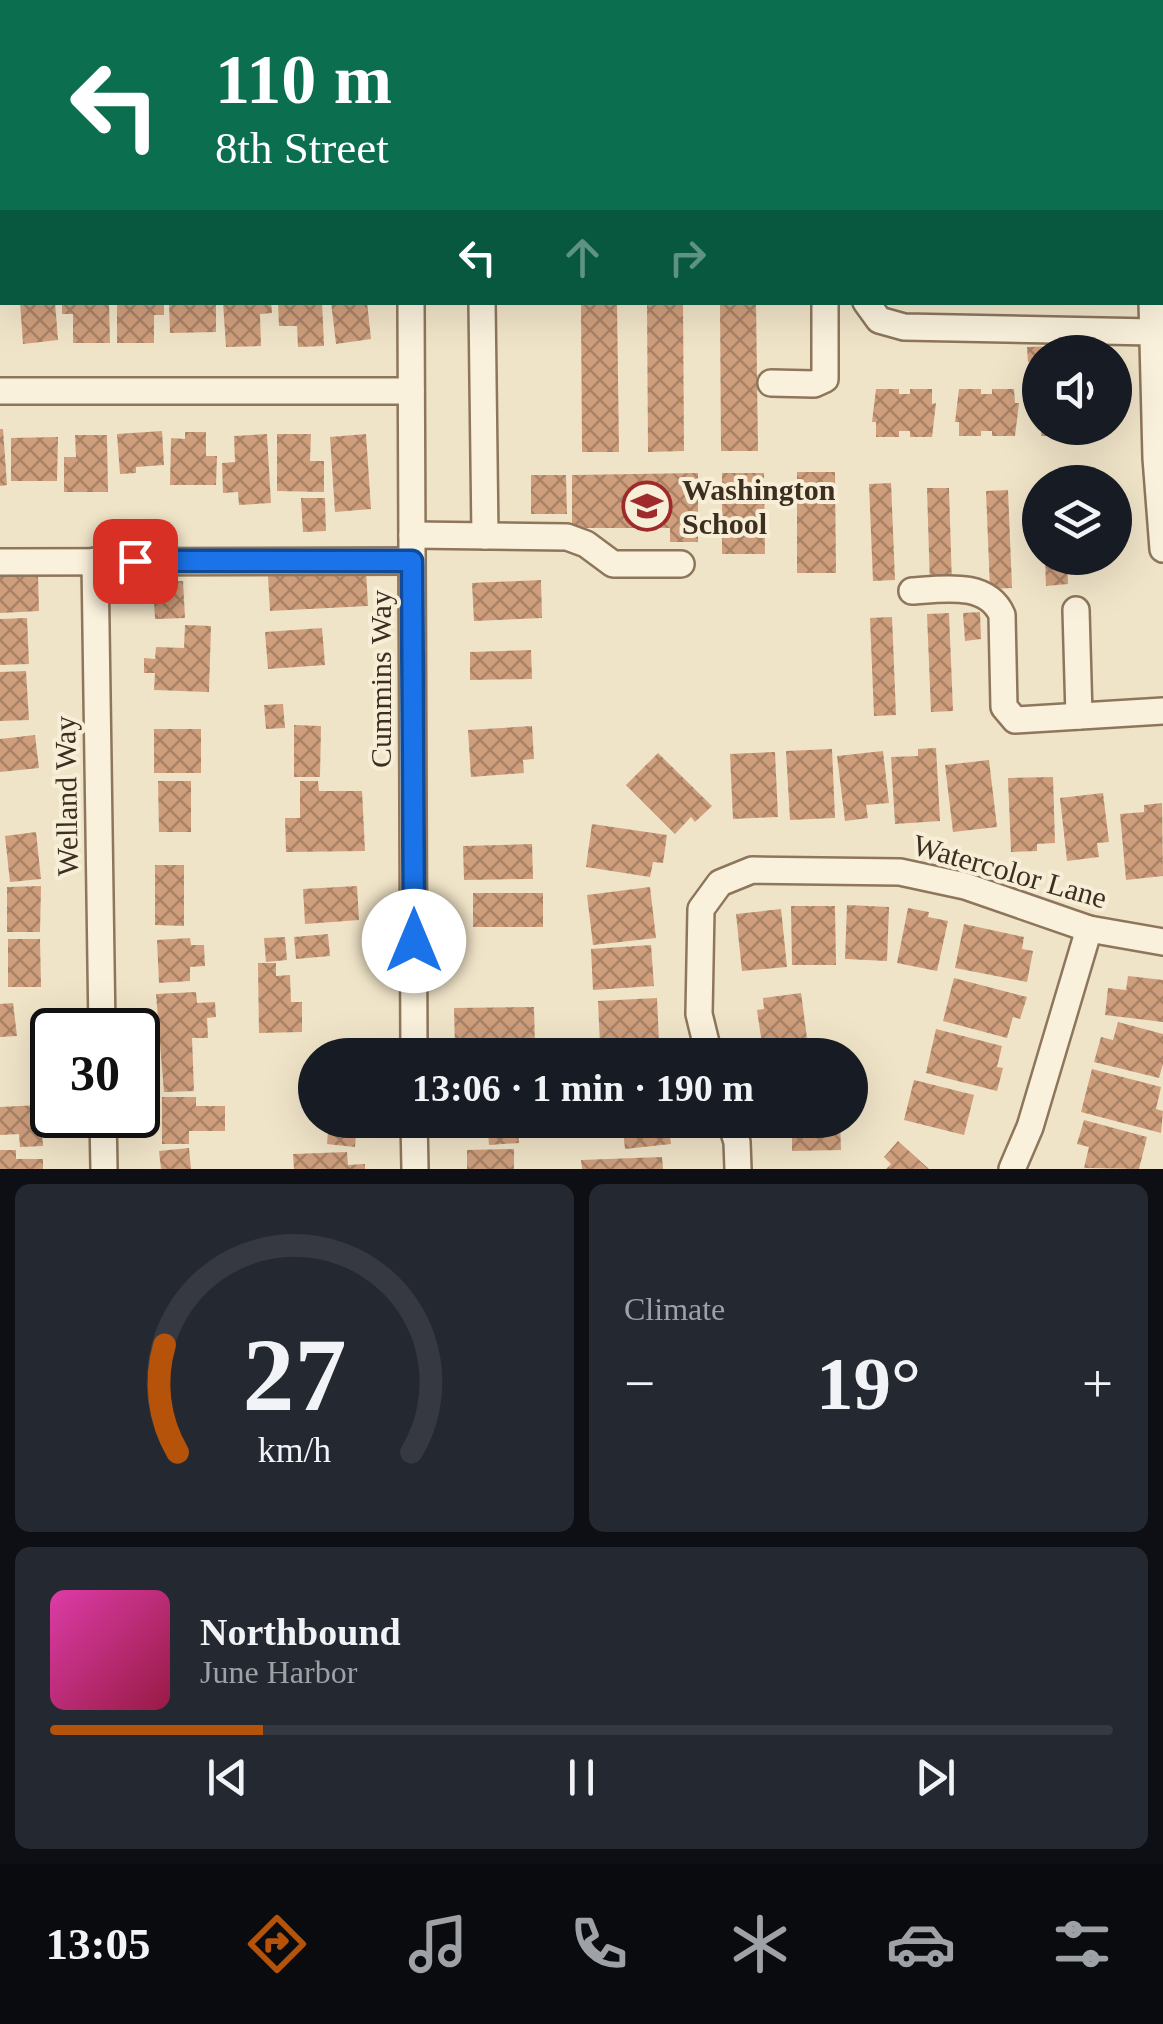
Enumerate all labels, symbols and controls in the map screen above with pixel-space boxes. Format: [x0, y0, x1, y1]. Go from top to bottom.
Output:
icon: left [50, 40, 180, 170]
text: 110 m [215, 41, 392, 118]
text: 8th Street [215, 123, 389, 173]
icon: left [450, 230, 505, 285]
icon: ahead [555, 230, 610, 285]
icon: right [660, 230, 715, 285]
map controls [1022, 335, 1132, 575]
button: sound [1022, 335, 1132, 445]
button: layers [1022, 465, 1132, 575]
place label: Washington School [682, 473, 836, 540]
school or university icon: Washington School [621, 480, 673, 532]
pin [93, 519, 178, 604]
icon: arrive [108, 534, 163, 589]
street label: Cummins Way [364, 590, 397, 768]
street label: Welland Way [48, 716, 84, 876]
street label: Watercolor Lane [909, 828, 1111, 914]
position arrow [362, 889, 466, 993]
speed limit sign: 30 [30, 1008, 160, 1138]
text: 13:06 · 1 min · 190 m [412, 1067, 754, 1109]
text: Climate [624, 1291, 725, 1327]
text: 27 [243, 1317, 347, 1432]
text: 19° [816, 1342, 921, 1425]
text: − [624, 1353, 655, 1414]
text: + [1082, 1353, 1113, 1414]
text: km/h [258, 1430, 331, 1470]
text: Northbound [200, 1611, 401, 1653]
text: June Harbor [200, 1654, 357, 1690]
icon: previous [200, 1750, 255, 1805]
icon: pause [554, 1750, 609, 1805]
icon: next [908, 1750, 963, 1805]
icon: directions [242, 1909, 312, 1979]
icon: music [403, 1909, 473, 1979]
icon: phone [564, 1909, 634, 1979]
icon: climate [725, 1909, 795, 1979]
icon: car [886, 1909, 956, 1979]
icon: filters [1047, 1909, 1117, 1979]
text: 13:05 [46, 1919, 151, 1969]

